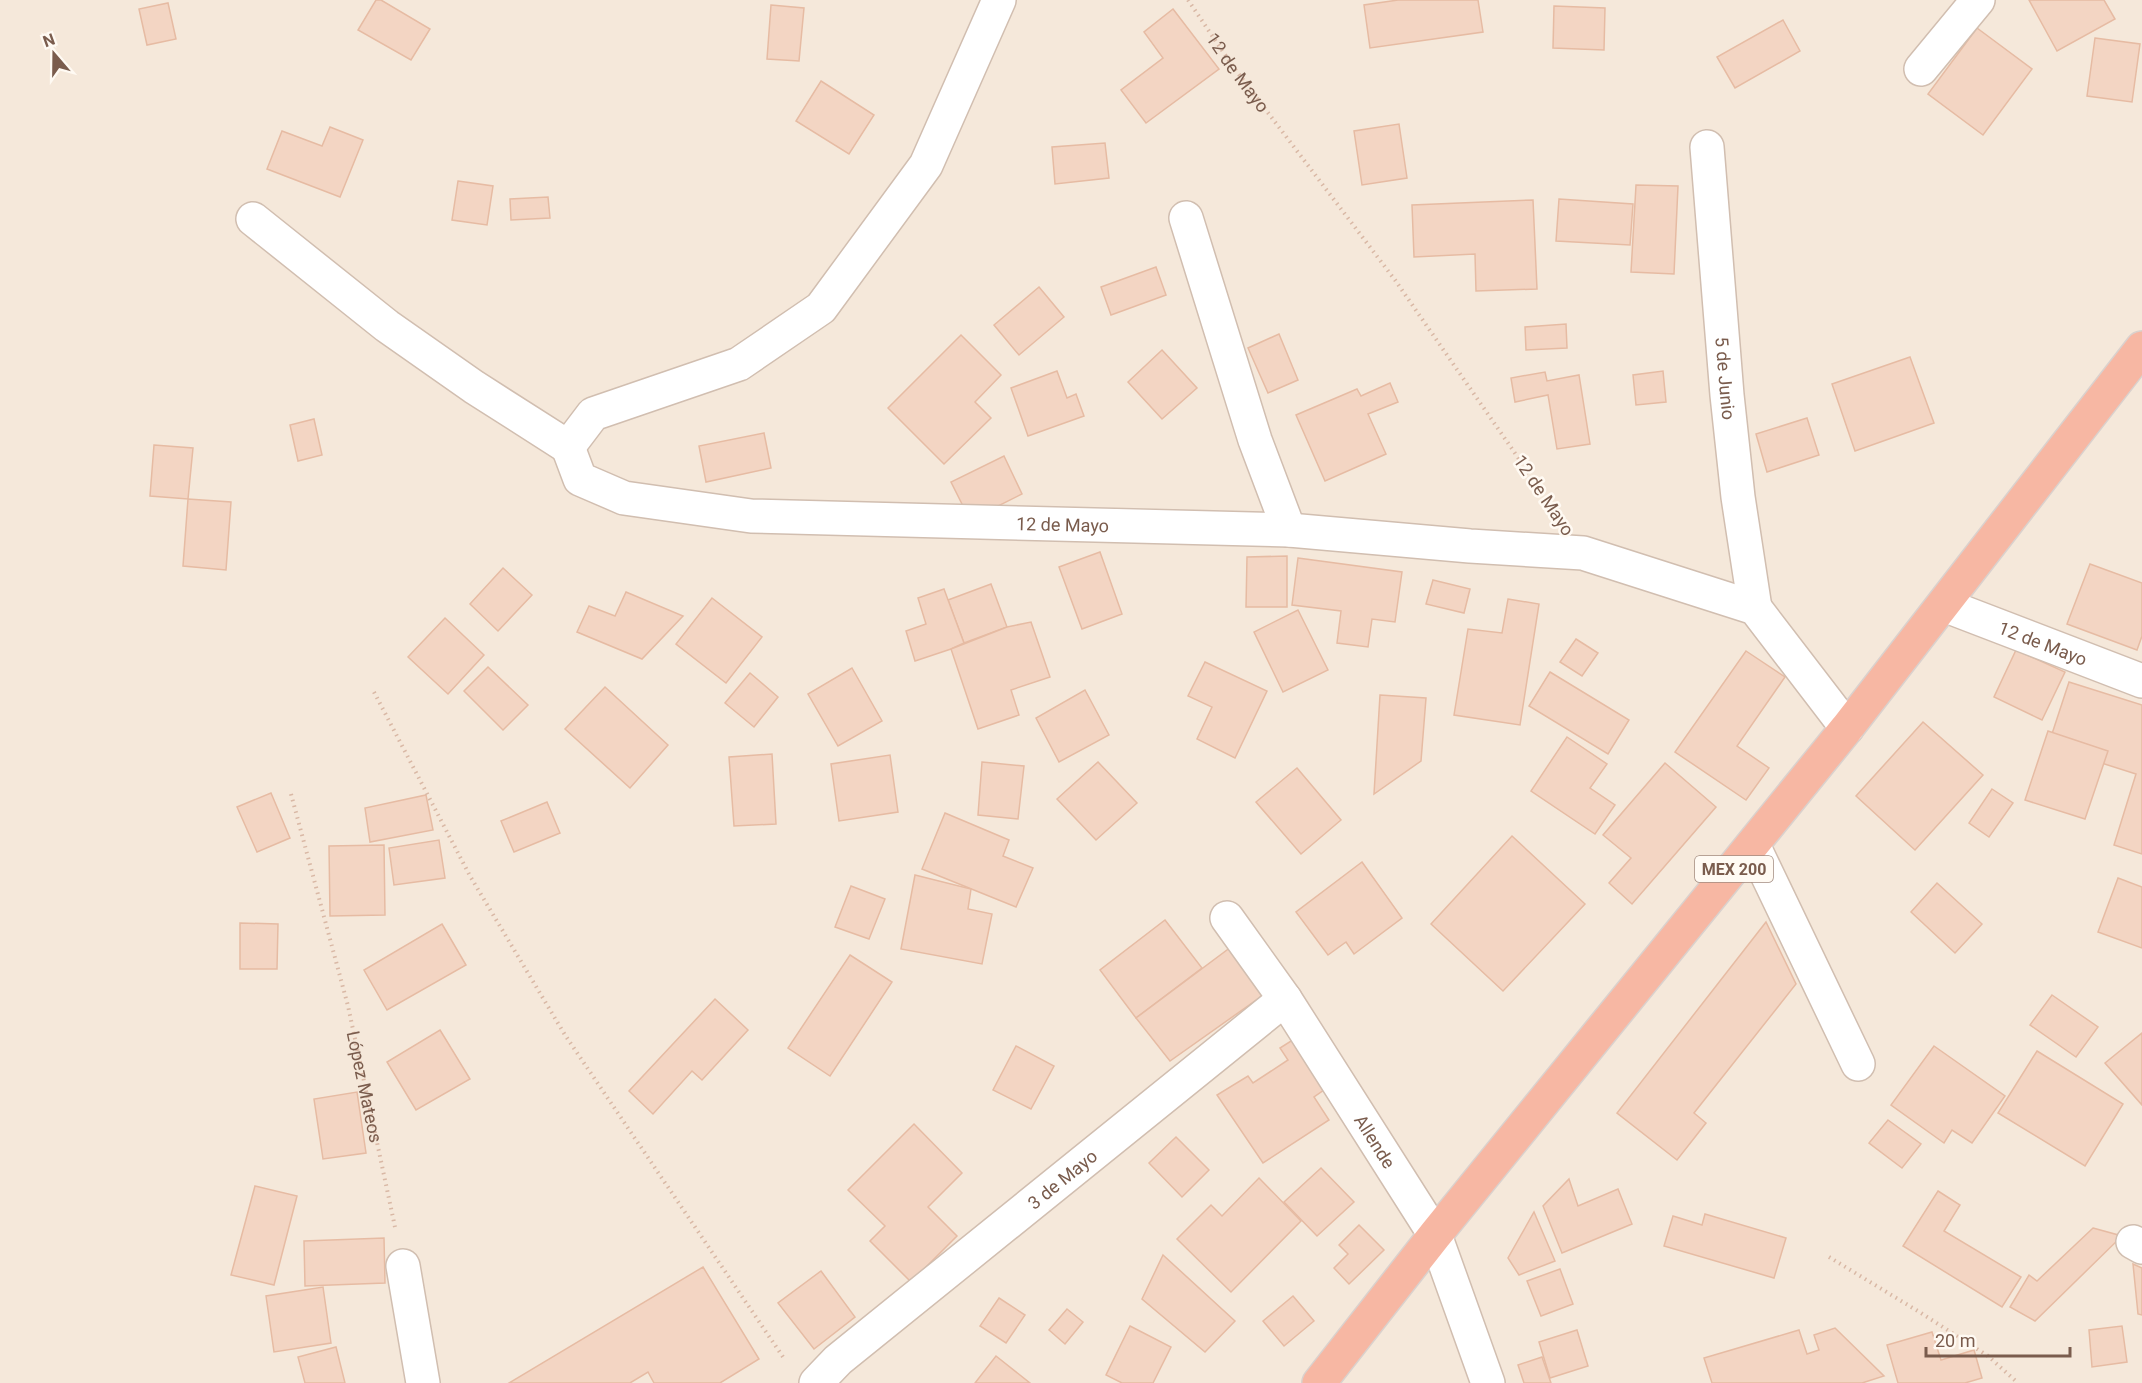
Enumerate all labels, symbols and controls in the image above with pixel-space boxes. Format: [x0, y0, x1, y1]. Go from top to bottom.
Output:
north arrow [24, 24, 84, 84]
street label: 12 de Mayo [1203, 29, 1274, 116]
text: N [40, 30, 58, 51]
street label: 5 de Junio [1712, 336, 1740, 421]
street label: 12 de Mayo [1509, 451, 1579, 539]
street label: 12 de Mayo [1016, 512, 1109, 536]
street label: 12 de Mayo [1996, 617, 2090, 669]
road number: MEX 200 [1695, 856, 1773, 882]
street label: López Mateos [343, 1029, 387, 1144]
street label: Allende [1350, 1110, 1400, 1172]
street label: 3 de Mayo [1023, 1145, 1101, 1213]
scale bar [1926, 1320, 2070, 1358]
text: 20 m [1935, 1330, 1975, 1351]

